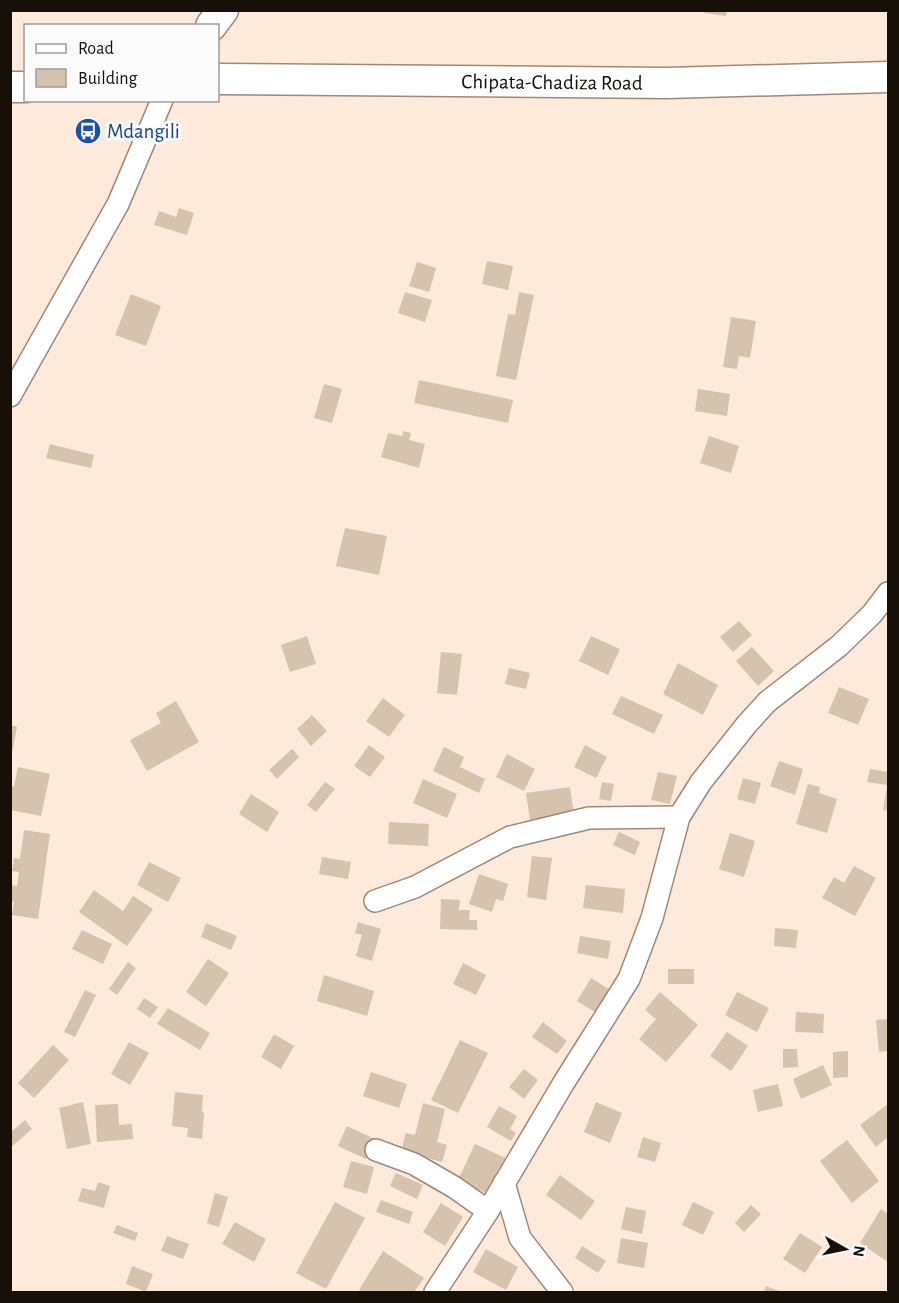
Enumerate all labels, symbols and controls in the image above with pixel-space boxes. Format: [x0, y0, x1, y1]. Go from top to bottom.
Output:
legend [24, 24, 219, 102]
text: Road [78, 40, 114, 58]
text: Building [78, 70, 138, 88]
street label: Chipata-Chadiza Road [461, 71, 643, 93]
bus stop icon: Mdangili [73, 116, 103, 146]
place label: Mdangili [107, 121, 180, 142]
north arrow [815, 1219, 875, 1279]
text: N [850, 1244, 868, 1258]

